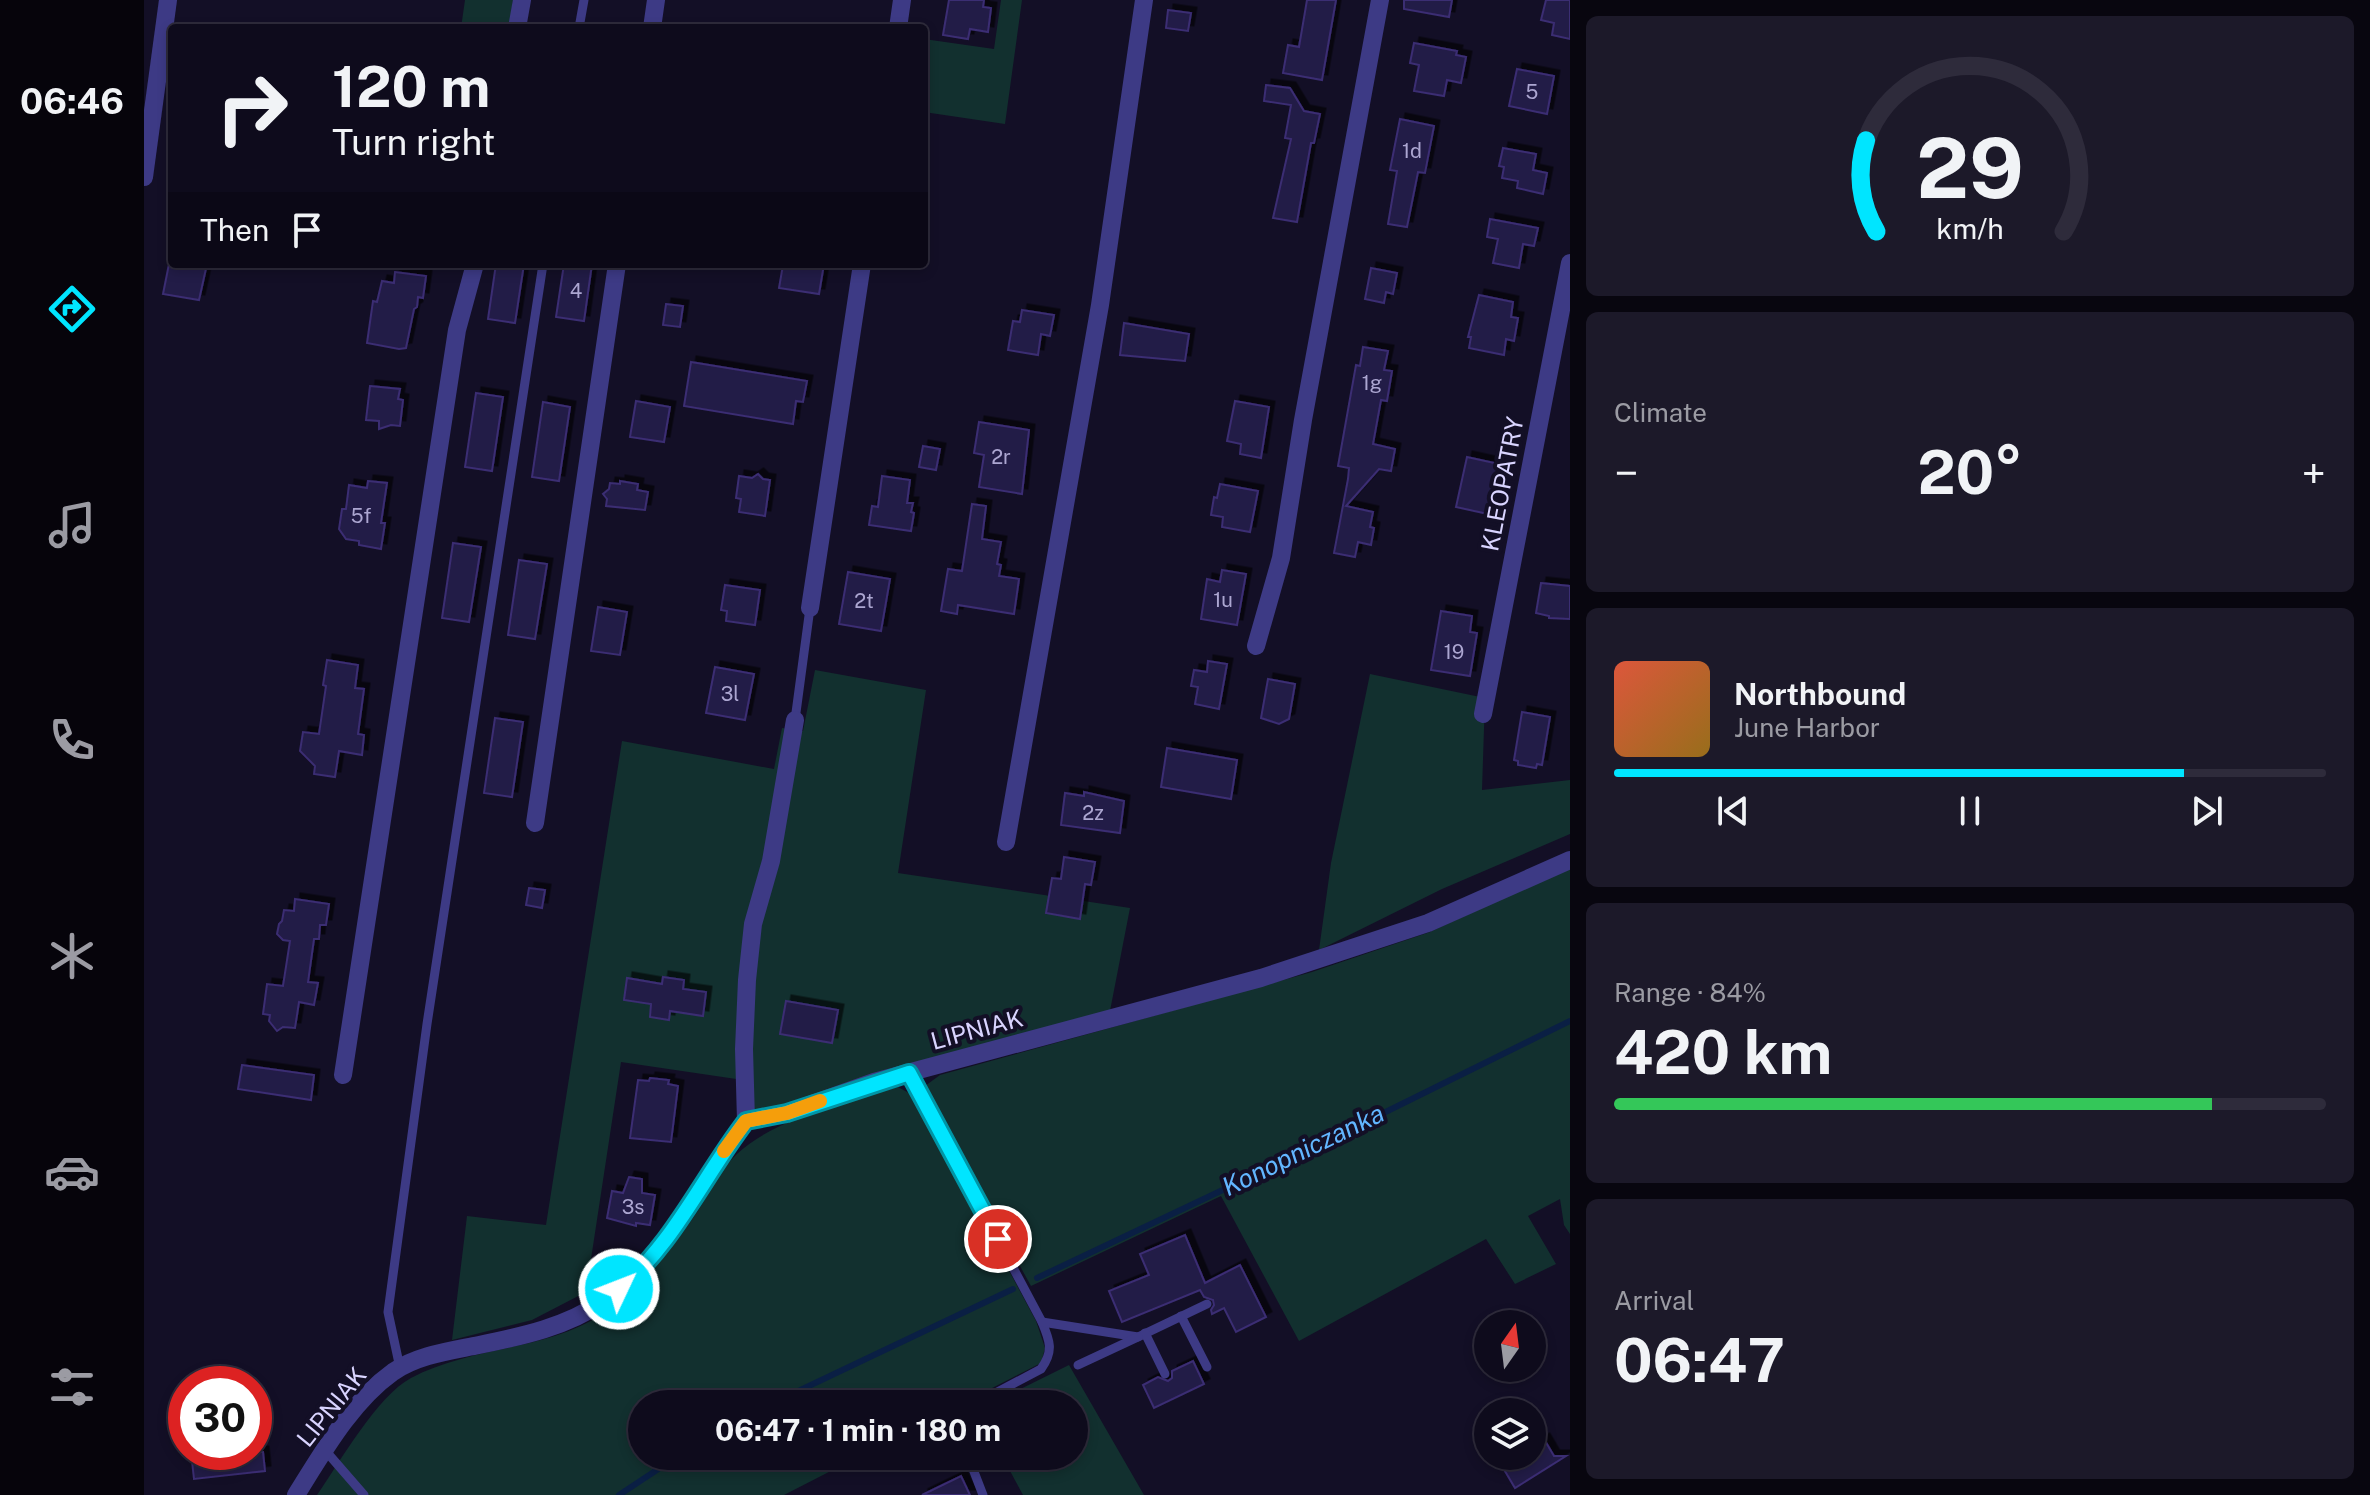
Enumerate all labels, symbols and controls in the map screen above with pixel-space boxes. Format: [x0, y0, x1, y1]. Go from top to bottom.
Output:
text: 120 m [332, 54, 490, 120]
icon: right [200, 56, 304, 160]
text: 06:46 [20, 80, 124, 122]
house number: 5 [1526, 80, 1538, 104]
text: 29 [1916, 118, 2024, 216]
text: Turn right [332, 121, 495, 163]
house number: 1d [1402, 139, 1422, 163]
icon: arrive [285, 208, 329, 252]
text: Then [200, 212, 269, 248]
text: km/h [1936, 212, 2004, 245]
house number: 4 [570, 279, 582, 303]
icon: directions [44, 281, 100, 337]
house number: 1g [1362, 371, 1382, 395]
text: Climate [1614, 397, 1707, 428]
street label: KLEOPATRY [1475, 414, 1529, 553]
text: 20° [1917, 437, 2023, 508]
house number: 2r [991, 445, 1011, 469]
text: − [1614, 447, 1638, 499]
text: + [2302, 447, 2326, 499]
icon: music [44, 497, 100, 553]
house number: 5f [351, 504, 371, 528]
house number: 1u [1213, 588, 1233, 612]
house number: 2t [854, 589, 874, 613]
house number: 19 [1444, 640, 1464, 664]
text: Northbound [1734, 676, 1906, 712]
house number: 3l [721, 682, 739, 706]
icon: phone [44, 712, 100, 768]
text: June Harbor [1734, 712, 1880, 743]
icon: previous [1711, 789, 1755, 833]
icon: pause [1948, 789, 1992, 833]
icon: next [2185, 789, 2229, 833]
house number: 2z [1082, 801, 1104, 825]
icon: climate [44, 928, 100, 984]
text: Range · 84% [1614, 977, 1766, 1008]
street label: LIPNIAK [928, 1003, 1026, 1055]
text: 420 km [1614, 1017, 1832, 1088]
water label: Konopniczanka [1217, 1097, 1389, 1202]
icon: car [44, 1144, 100, 1200]
house number: 3s [622, 1195, 644, 1219]
pin [964, 1205, 1032, 1273]
icon: arrive [976, 1217, 1020, 1261]
position arrow [577, 1247, 661, 1331]
text: Arrival [1614, 1285, 1694, 1316]
north arrow [1474, 1310, 1546, 1382]
map controls [1474, 1310, 1546, 1470]
text: 06:47 [1614, 1325, 1785, 1396]
icon: filters [44, 1359, 100, 1415]
street label: LIPNIAK [291, 1361, 372, 1452]
speed limit sign: 30 [168, 1366, 272, 1470]
button: layers [1474, 1398, 1546, 1470]
text: 06:47 · 1 min · 180 m [715, 1412, 1001, 1448]

